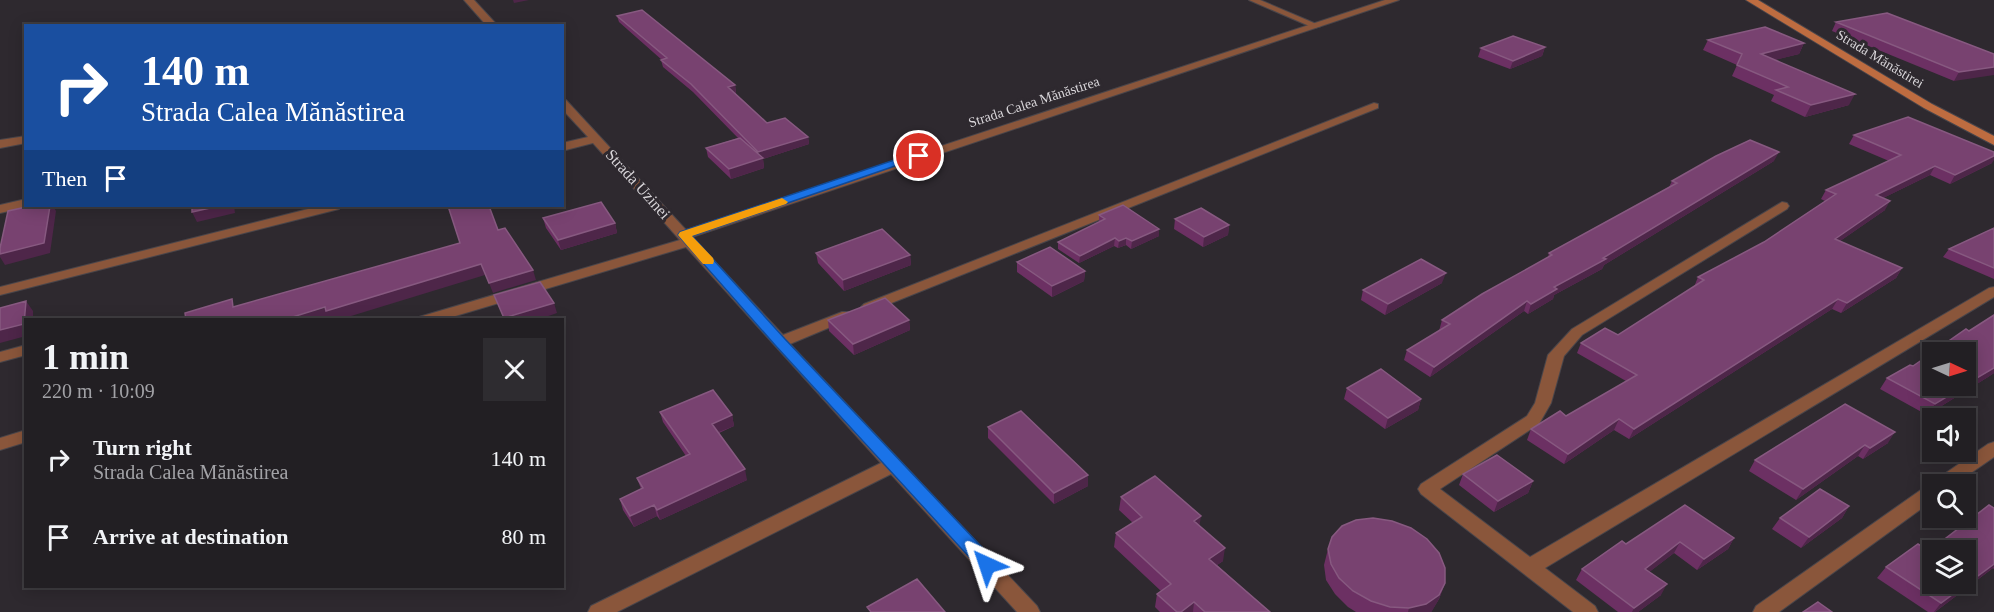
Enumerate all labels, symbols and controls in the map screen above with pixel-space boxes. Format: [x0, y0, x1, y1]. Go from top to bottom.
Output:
street label: Strada Mănăstirei [1834, 27, 1926, 91]
icon: right [42, 48, 120, 126]
text: 140 m [141, 48, 250, 94]
street label: Strada Calea Mănăstirea [967, 73, 1102, 130]
text: Strada Calea Mănăstirea [141, 97, 405, 127]
pin [893, 130, 944, 181]
icon: arrive [902, 139, 935, 172]
street label: Strada Uzinei [602, 146, 674, 223]
icon: arrive [99, 162, 132, 195]
text: Then [42, 166, 87, 191]
text: 1 min [42, 337, 129, 377]
button: close [483, 338, 546, 401]
north arrow [1922, 342, 1976, 396]
map controls [1922, 342, 1976, 594]
text: 220 m · 10:09 [42, 380, 155, 402]
button: sound [1922, 408, 1976, 462]
text: Turn right [93, 435, 192, 460]
icon: right [42, 443, 75, 476]
text: 140 m [490, 446, 546, 471]
text: Strada Calea Mănăstirea [93, 461, 288, 483]
button: search [1922, 474, 1976, 528]
icon: arrive [42, 521, 75, 554]
text: Arrive at destination [93, 524, 289, 549]
text: 80 m [501, 524, 546, 549]
position arrow [955, 533, 1019, 597]
button: layers [1922, 540, 1976, 594]

